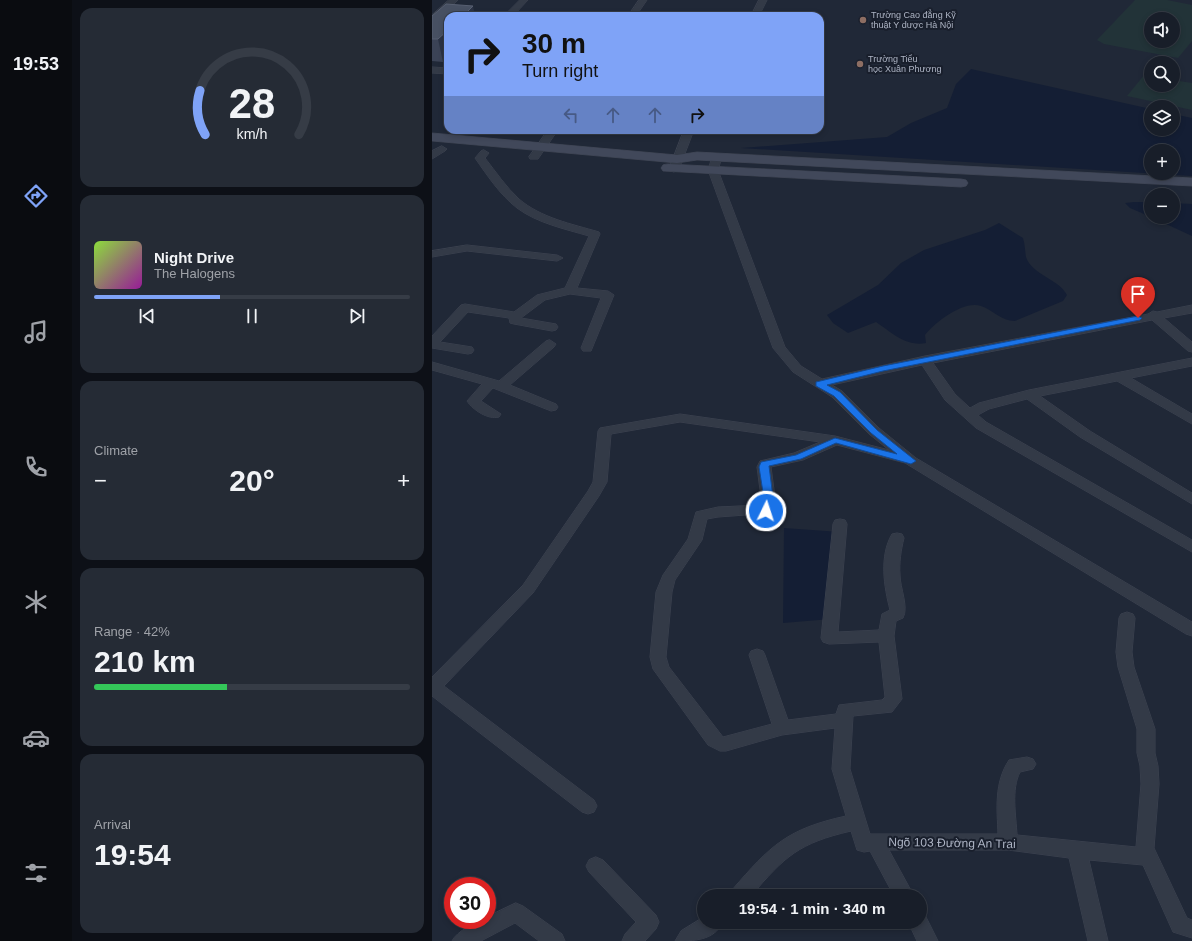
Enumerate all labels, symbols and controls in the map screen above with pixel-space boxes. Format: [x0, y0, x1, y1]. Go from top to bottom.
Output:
place label: Trường Cao đẳng Kỹ thuật Y dược Hà Nội [871, 9, 956, 30]
map controls [1144, 12, 1180, 224]
button: sound [1144, 12, 1180, 48]
marker: Trường Cao đẳng Kỹ thuật Y dược Hà Nội [858, 15, 868, 25]
icon: right [456, 28, 508, 80]
text: 30 m [522, 28, 586, 59]
text: 19:53 [13, 54, 59, 74]
place label: Trường Tiểu học Xuân Phương [868, 54, 941, 74]
button: search [1144, 56, 1180, 92]
marker: Trường Tiểu học Xuân Phương [855, 59, 865, 69]
text: Turn right [522, 61, 598, 81]
text: 28 [229, 80, 275, 127]
button: layers [1144, 100, 1180, 136]
icon: left [560, 104, 582, 126]
icon: ahead [602, 104, 624, 126]
icon: ahead [644, 104, 666, 126]
icon: right [686, 104, 708, 126]
text: km/h [237, 126, 268, 142]
button: + [1144, 144, 1180, 180]
icon: directions [22, 182, 50, 210]
button: − [1144, 188, 1180, 224]
text: Night Drive [154, 249, 234, 266]
text: The Halogens [154, 266, 235, 281]
pin [1121, 277, 1155, 318]
icon: arrive [1127, 283, 1149, 305]
icon: previous [136, 305, 158, 327]
icon: pause [241, 305, 263, 327]
icon: next [346, 305, 368, 327]
icon: music [22, 318, 50, 346]
text: Climate [94, 443, 138, 458]
icon: phone [22, 453, 50, 481]
text: 20° [229, 464, 275, 497]
text: − [94, 468, 107, 493]
text: + [397, 468, 410, 493]
position arrow [745, 490, 787, 532]
icon: climate [22, 588, 50, 616]
text: Range · 42% [94, 624, 170, 639]
text: 210 km [94, 645, 196, 678]
icon: car [22, 724, 50, 752]
text: Arrival [94, 817, 131, 832]
street label: Ngõ 103 Đường An Trai [888, 835, 1016, 851]
text: 19:54 [94, 838, 171, 871]
icon: filters [22, 859, 50, 887]
speed limit sign: 30 [444, 877, 496, 929]
text: 19:54 · 1 min · 340 m [739, 900, 885, 917]

